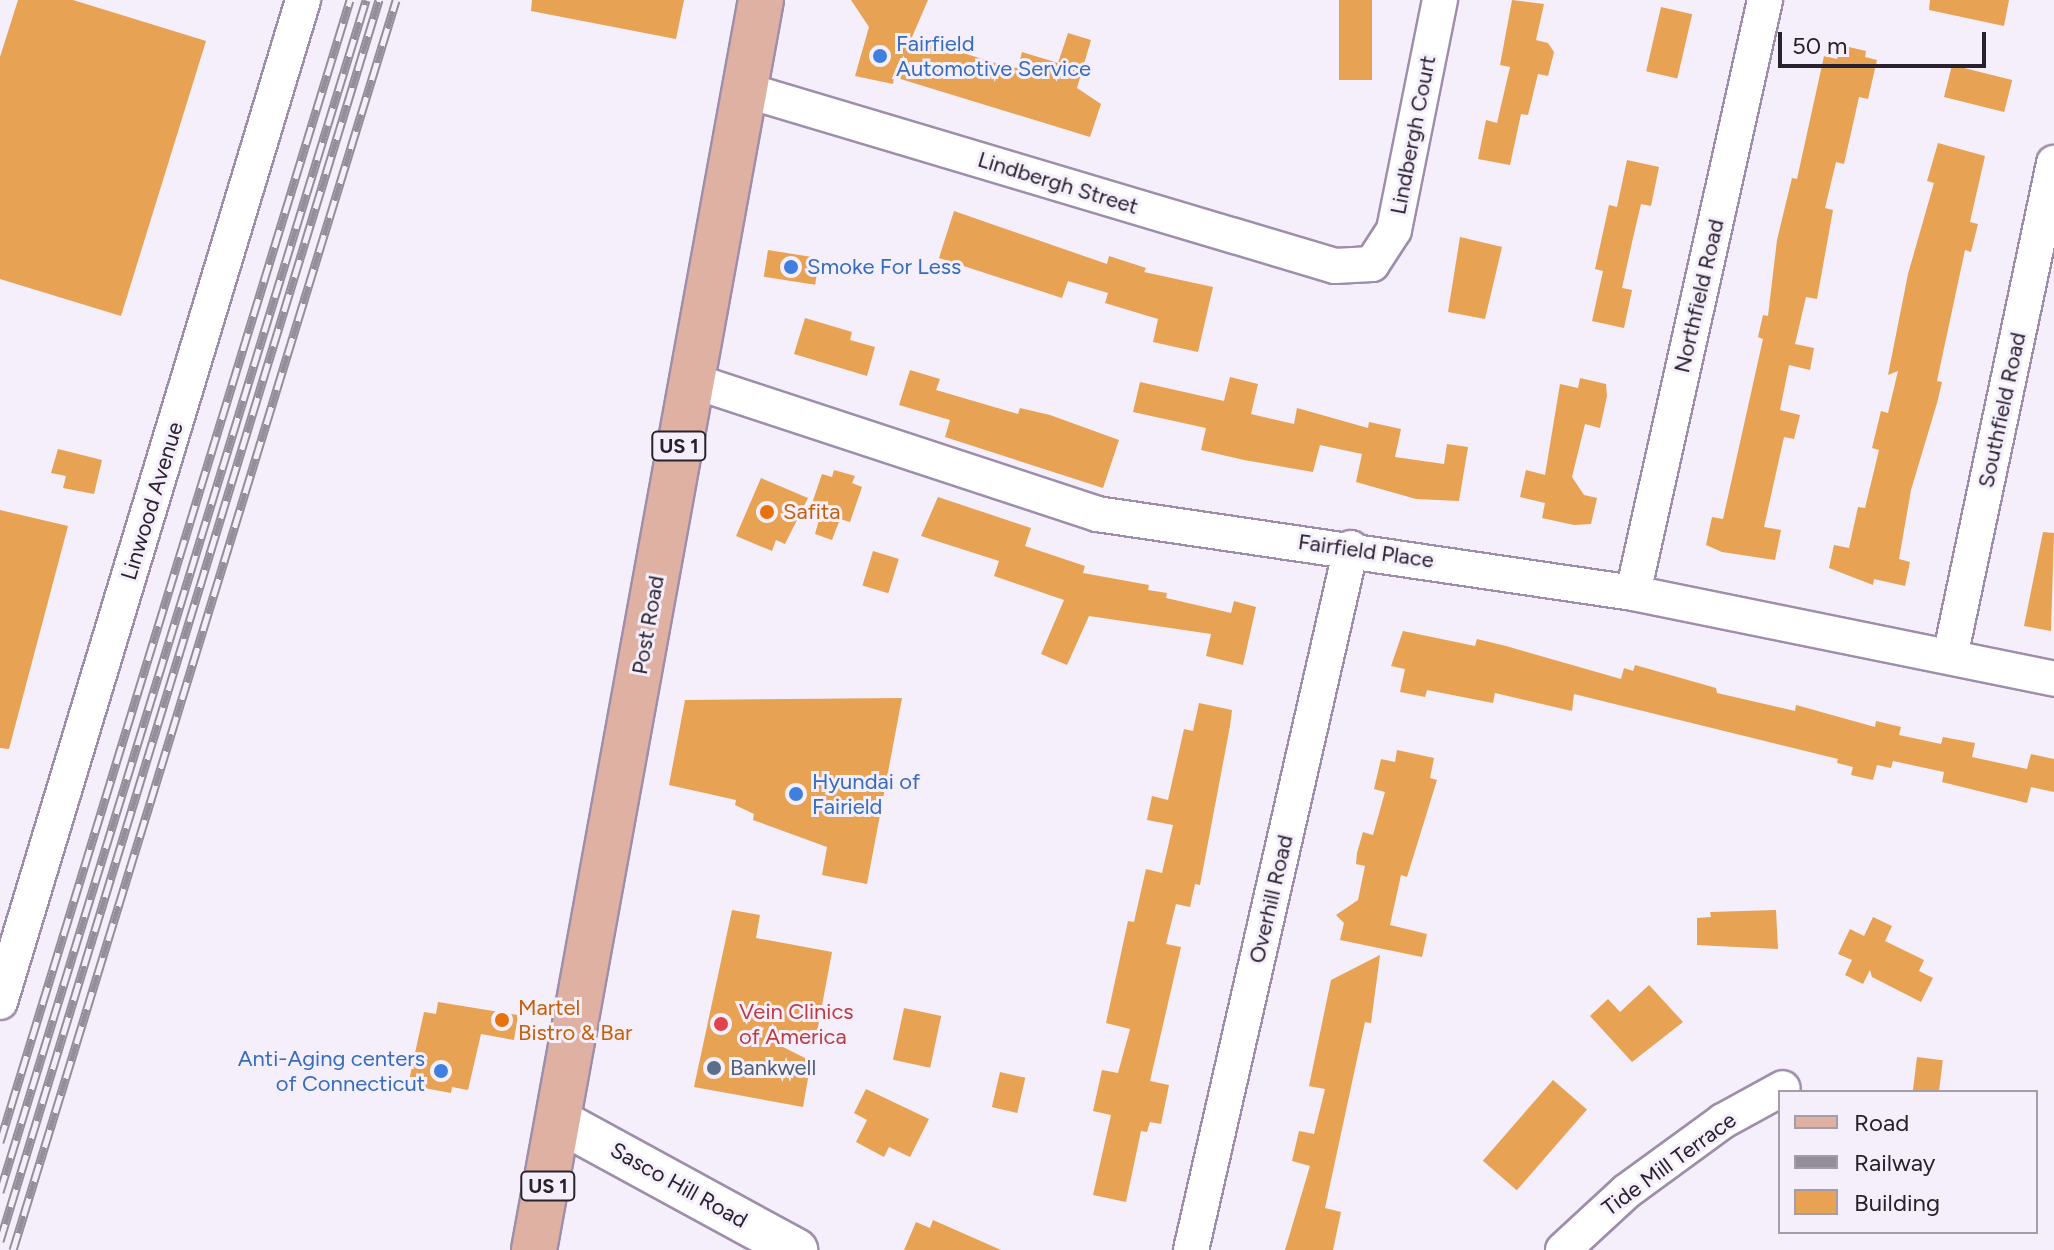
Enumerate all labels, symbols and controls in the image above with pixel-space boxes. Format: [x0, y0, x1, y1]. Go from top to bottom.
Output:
scale bar [1782, 16, 1990, 66]
place label: Fairfield Automotive Service [896, 30, 1091, 82]
text: 50 m [1792, 31, 1848, 60]
marker: Fairfield Automotive Service [871, 47, 889, 65]
street label: Lindbergh Court [1385, 53, 1441, 217]
street label: Lindbergh Street [975, 146, 1141, 220]
street label: Northfield Road [1668, 217, 1730, 375]
place label: Smoke For Less [807, 254, 961, 280]
marker: Smoke For Less [782, 258, 800, 276]
street label: Southfield Road [1973, 330, 2031, 490]
street label: Linwood Avenue [115, 419, 189, 583]
road number: US 1 [651, 430, 707, 462]
place label: Safita [783, 499, 840, 525]
marker: Safita [758, 503, 776, 521]
street label: Fairfield Place [1296, 528, 1436, 574]
street label: Post Road [626, 574, 670, 676]
place label: Hyundai of Fairield [812, 768, 920, 820]
marker: Hyundai of Fairield [787, 785, 805, 803]
street label: Overhill Road [1243, 832, 1299, 966]
place label: Martel Bistro & Bar [518, 994, 632, 1046]
place label: Vein Clinics of America [739, 998, 854, 1050]
marker: Martel Bistro & Bar [493, 1011, 511, 1029]
marker: Vein Clinics of America [710, 1013, 732, 1035]
place label: Anti-Aging centers of Connecticut [238, 1045, 425, 1096]
place label: Bankwell [730, 1055, 816, 1081]
marker: Bankwell [705, 1059, 723, 1077]
marker: Anti-Aging centers of Connecticut [432, 1062, 450, 1080]
legend [1778, 1090, 2038, 1234]
street label: Tide Mill Terrace [1597, 1107, 1741, 1221]
text: Road [1854, 1108, 1909, 1137]
street label: Sasco Hill Road [606, 1136, 752, 1234]
text: Railway [1854, 1148, 1935, 1177]
road number: US 1 [520, 1170, 576, 1202]
text: Building [1854, 1188, 1940, 1217]

